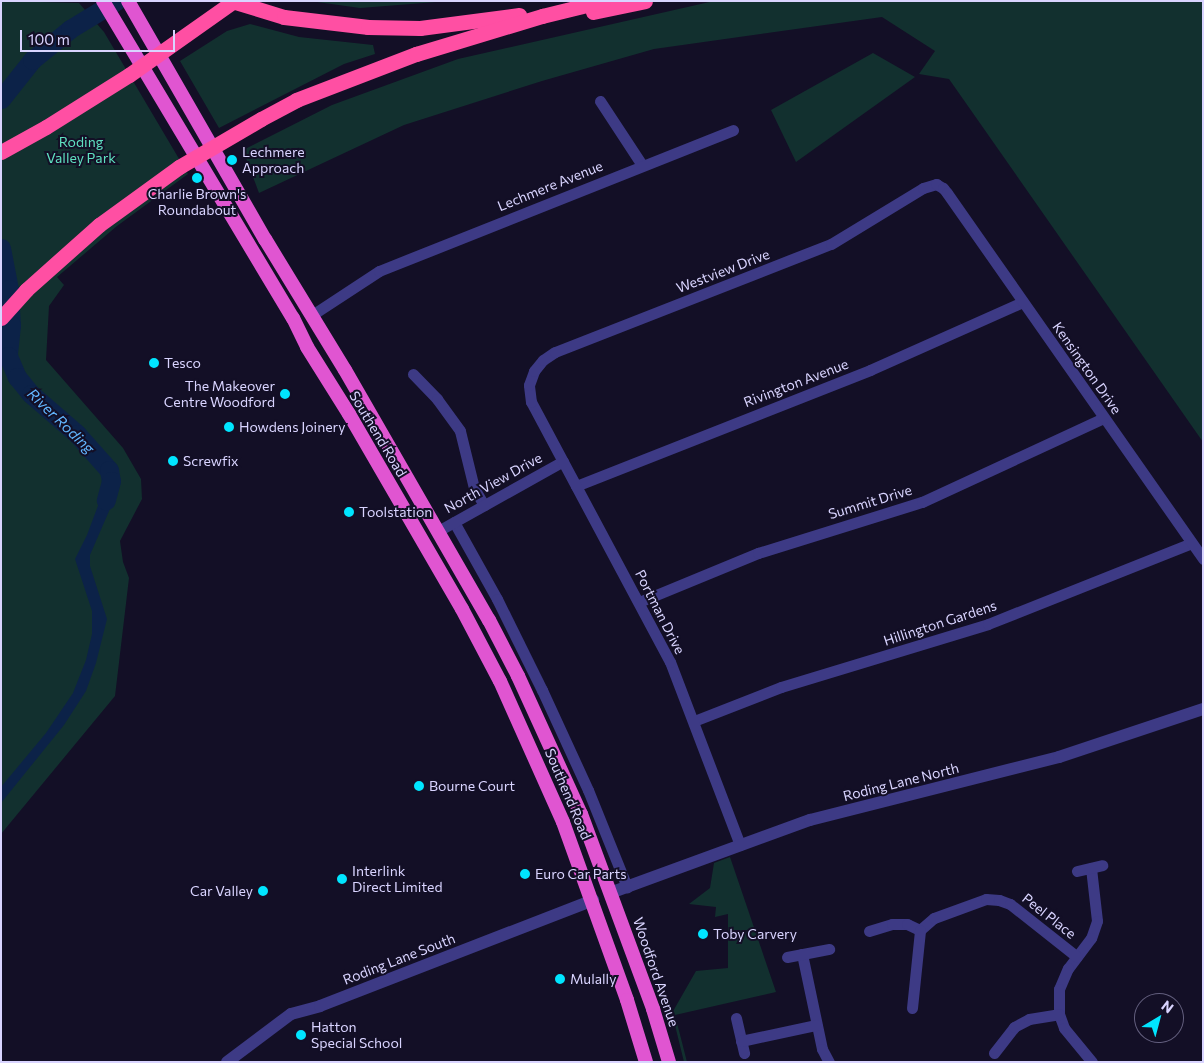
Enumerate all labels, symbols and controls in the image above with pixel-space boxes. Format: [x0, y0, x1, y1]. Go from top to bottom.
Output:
scale bar [22, 20, 178, 52]
text: 100 m [28, 30, 70, 48]
park label: Roding Valley Park [46, 134, 116, 166]
place label: Lechmere Approach [242, 144, 305, 176]
marker: Lechmere Approach [226, 154, 238, 166]
street label: Lechmere Avenue [495, 157, 605, 215]
marker: Charlie Brown's Roundabout [191, 172, 203, 184]
place label: Charlie Brown's Roundabout [148, 186, 246, 218]
street label: Westview Drive [674, 246, 772, 296]
street label: Kensington Drive [1049, 319, 1125, 417]
place label: Tesco [164, 355, 201, 371]
street label: Rivington Avenue [741, 355, 851, 411]
marker: Tesco [148, 357, 160, 369]
place label: The Makeover Centre Woodford [164, 378, 275, 411]
water label: River Roding [24, 385, 98, 457]
marker: The Makeover Centre Woodford [279, 388, 291, 400]
street label: Southend Road [346, 388, 410, 480]
place label: Howdens Joinery [239, 419, 345, 435]
marker: Howdens Joinery [223, 421, 235, 433]
street label: North View Drive [441, 449, 545, 517]
place label: Screwfix [183, 453, 238, 469]
marker: Screwfix [167, 455, 179, 467]
street label: Summit Drive [826, 481, 914, 523]
place label: Toolstation [359, 504, 432, 520]
marker: Toolstation [343, 506, 355, 518]
street label: Portman Drive [632, 567, 688, 657]
street label: Hillington Gardens [881, 597, 999, 649]
street label: Southend Road [541, 746, 595, 842]
street label: Roding Lane North [841, 759, 961, 805]
place label: Bourne Court [429, 778, 515, 794]
marker: Bourne Court [413, 780, 425, 792]
place label: Interlink Direct Limited [352, 863, 443, 896]
place label: Euro Car Parts [535, 866, 627, 882]
marker: Euro Car Parts [519, 868, 531, 880]
marker: Interlink Direct Limited [336, 873, 348, 885]
place label: Car Valley [190, 883, 253, 899]
marker: Car Valley [257, 885, 269, 897]
street label: Peel Place [1019, 890, 1079, 942]
street label: Woodford Avenue [629, 915, 683, 1029]
place label: Toby Carvery [713, 926, 797, 942]
marker: Toby Carvery [697, 928, 709, 940]
street label: Roding Lane South [341, 930, 457, 988]
place label: Mulally [570, 971, 616, 987]
marker: Mulally [554, 973, 566, 985]
north arrow [1134, 993, 1184, 1043]
text: N [1158, 996, 1177, 1016]
place label: Hatton Special School [311, 1019, 402, 1052]
marker: Hatton Special School [295, 1029, 307, 1041]

